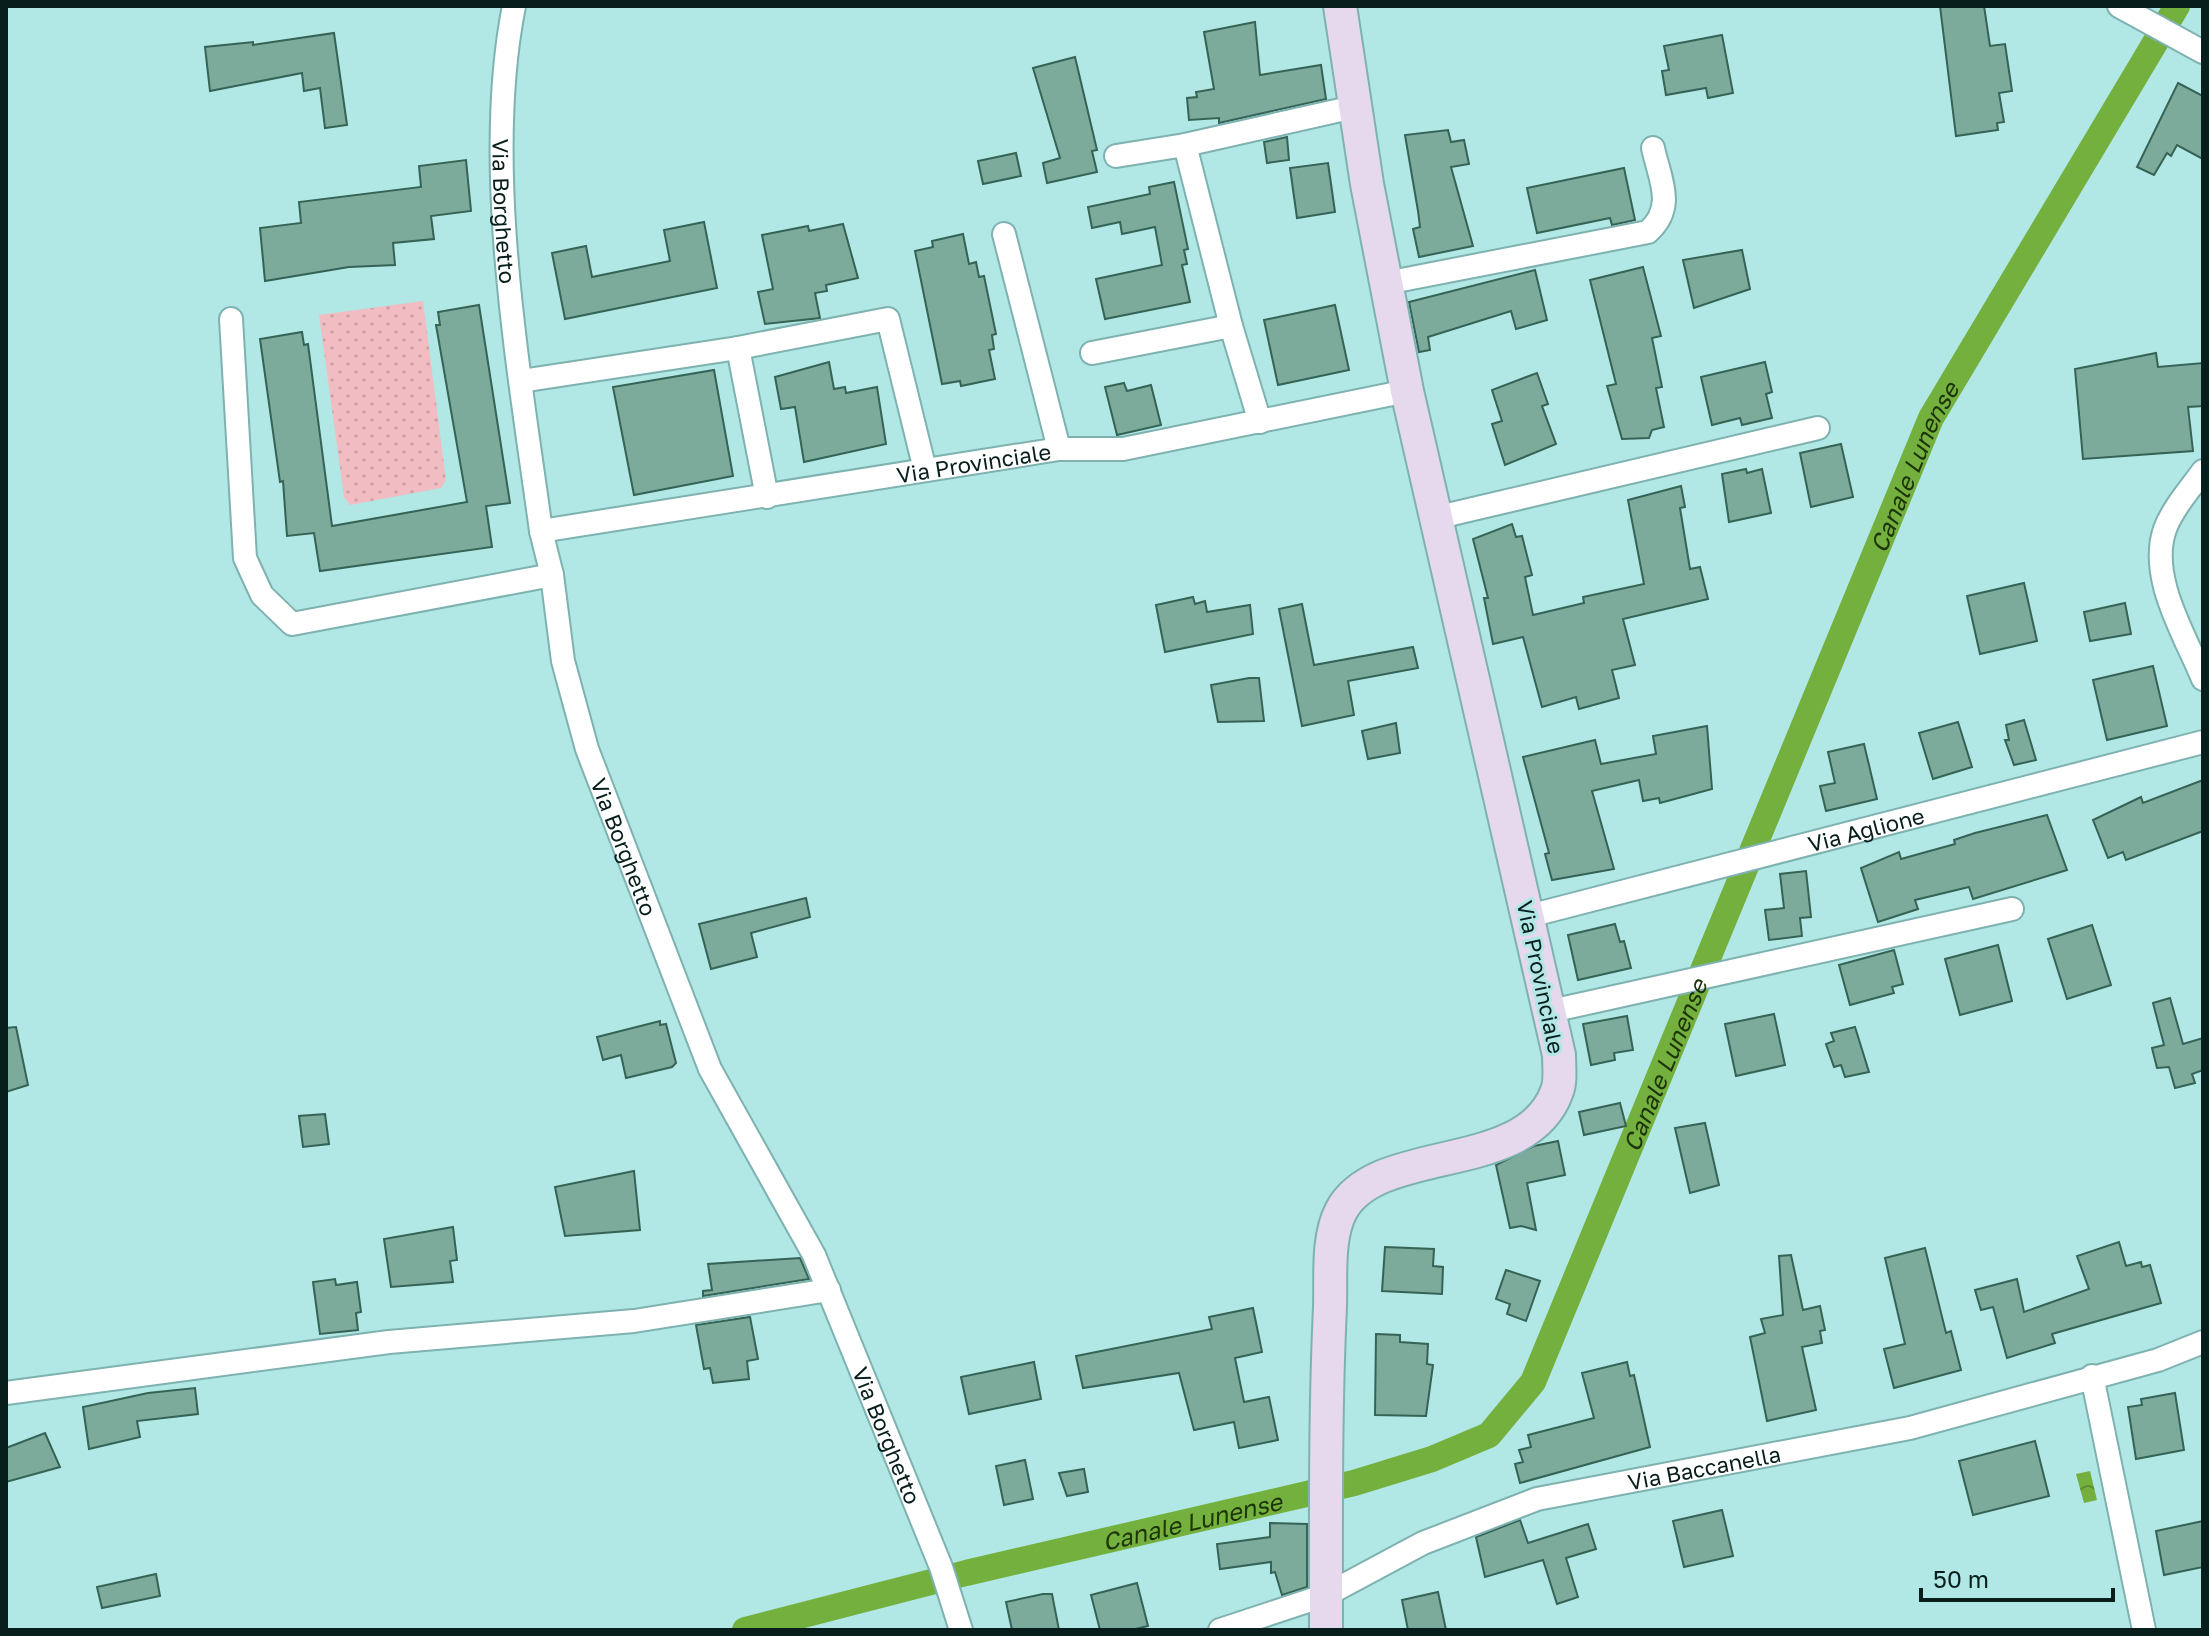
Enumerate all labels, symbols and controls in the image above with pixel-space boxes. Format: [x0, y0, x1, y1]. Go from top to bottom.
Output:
street label: Via Borghetto [488, 138, 522, 285]
water label: Canale Lunense [1863, 375, 1965, 556]
street label: Via Provinciale [895, 437, 1053, 488]
street label: Via Borghetto [586, 774, 663, 919]
street label: Via Aglione [1805, 801, 1927, 857]
street label: Via Provinciale [1512, 898, 1570, 1056]
water label: Canale Lunense [1616, 973, 1713, 1155]
street label: Via Borghetto [847, 1363, 927, 1508]
street label: Via Baccanella [1625, 1439, 1783, 1495]
water label: Canale Lunense [1099, 1485, 1286, 1555]
scale bar [1921, 1552, 2113, 1602]
text: 50 m [1933, 1564, 1989, 1593]

